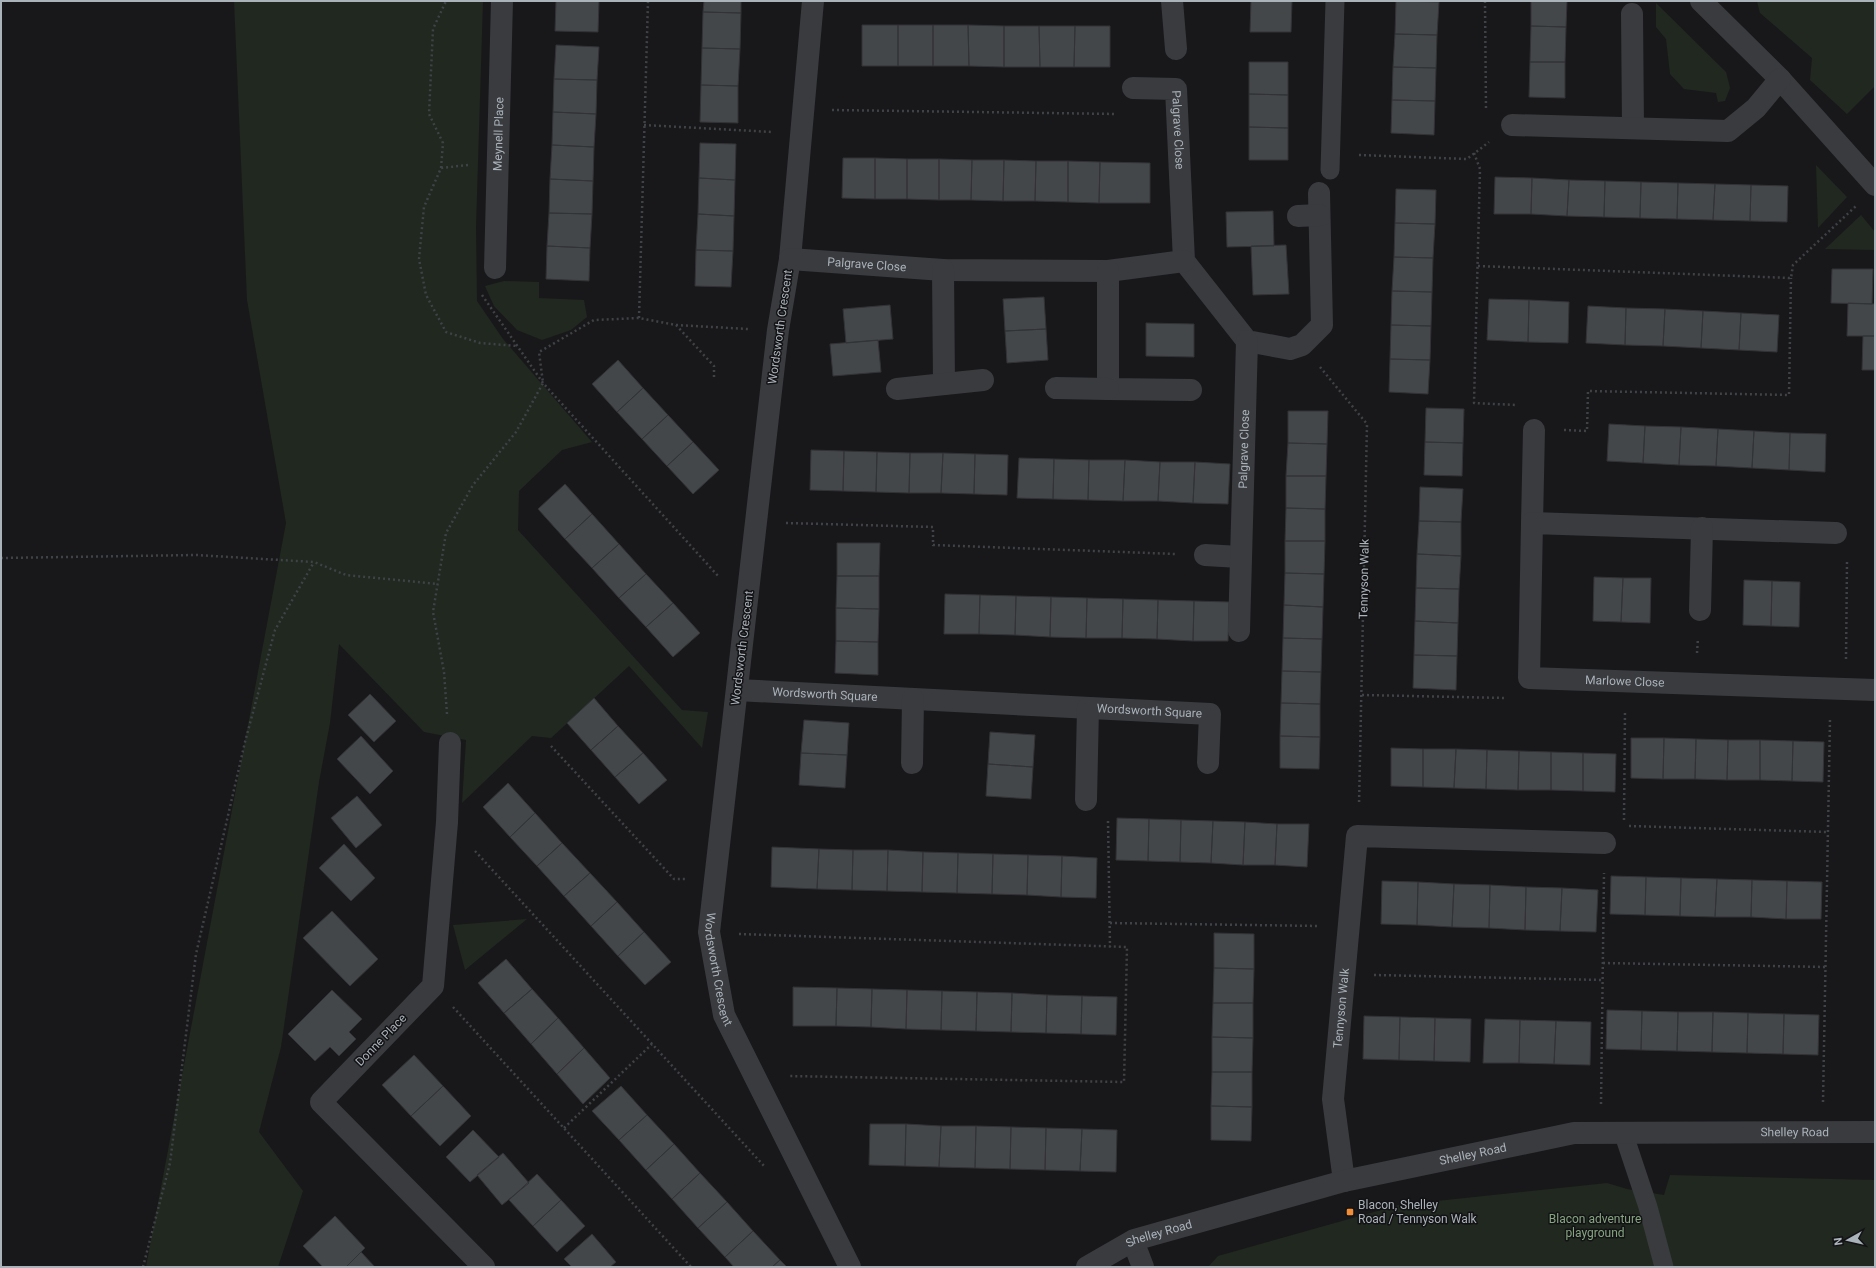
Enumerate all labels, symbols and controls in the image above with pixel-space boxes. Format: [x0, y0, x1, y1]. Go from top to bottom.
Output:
street label: Palgrave Close [1169, 90, 1187, 170]
street label: Meynell Place [491, 97, 506, 171]
street label: Palgrave Close [827, 255, 907, 274]
street label: Wordsworth Crescent [765, 269, 795, 385]
street label: Palgrave Close [1236, 409, 1252, 489]
street label: Tennyson Walk [1356, 538, 1372, 619]
street label: Wordsworth Crescent [728, 590, 756, 706]
street label: Marlowe Close [1585, 673, 1665, 690]
street label: Wordsworth Square [772, 685, 878, 704]
street label: Wordsworth Square [1096, 701, 1202, 721]
street label: Wordsworth Crescent [702, 912, 735, 1028]
street label: Tennyson Walk [1331, 966, 1352, 1049]
street label: Donne Place [353, 1011, 409, 1069]
street label: Shelley Road [1760, 1125, 1829, 1139]
street label: Shelley Road [1438, 1140, 1508, 1168]
place label: Blacon, Shelley Road / Tennyson Walk [1358, 1198, 1478, 1226]
marker: Blacon, Shelley Road / Tennyson Walk [1345, 1207, 1355, 1217]
park label: Blacon adventure playground [1549, 1212, 1641, 1240]
street label: Shelley Road [1123, 1217, 1194, 1250]
north arrow [1828, 1220, 1868, 1260]
text: N [1832, 1236, 1846, 1246]

